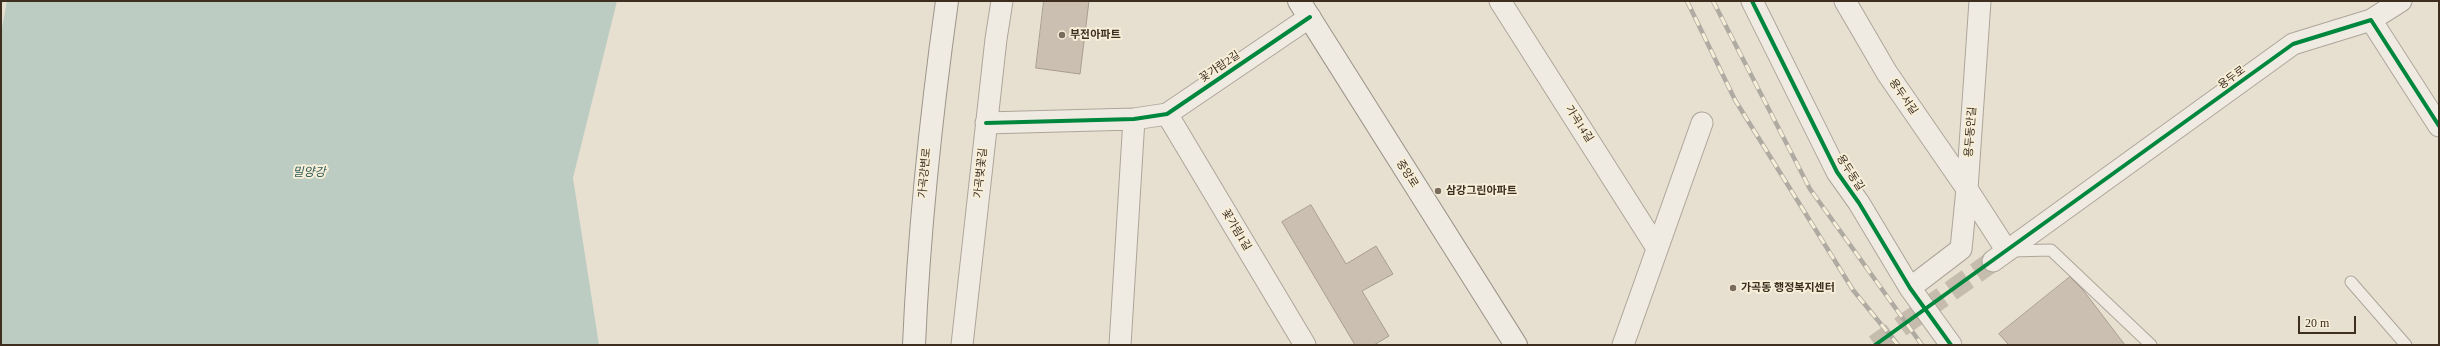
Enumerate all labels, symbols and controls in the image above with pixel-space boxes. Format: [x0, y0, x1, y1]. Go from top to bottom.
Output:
place label: 부전아파트 [1070, 28, 1121, 42]
marker: 부전아파트 [1057, 30, 1067, 40]
street label: 꽃가람2길 [1197, 49, 1243, 85]
street label: 용두로 [2216, 64, 2248, 92]
street label: 용두서길 [1886, 77, 1920, 117]
street label: 가곡14길 [1562, 103, 1596, 145]
street label: 용두동안길 [1963, 106, 1979, 158]
street label: 가곡강변로 [916, 147, 934, 199]
street label: 가곡벚꽃길 [972, 147, 990, 199]
street label: 용두동길 [1833, 152, 1867, 194]
street label: 중앙로 [1393, 158, 1421, 190]
water label: 밀양강 [292, 166, 326, 180]
place label: 삼강그린아파트 [1446, 184, 1517, 198]
marker: 삼강그린아파트 [1433, 186, 1443, 196]
street label: 꽃가람1길 [1219, 207, 1253, 253]
place label: 가곡동 행정복지센터 [1741, 281, 1835, 295]
marker: 가곡동 행정복지센터 [1728, 283, 1738, 293]
scale bar [2300, 308, 2358, 334]
text: 20 m [2305, 316, 2329, 330]

